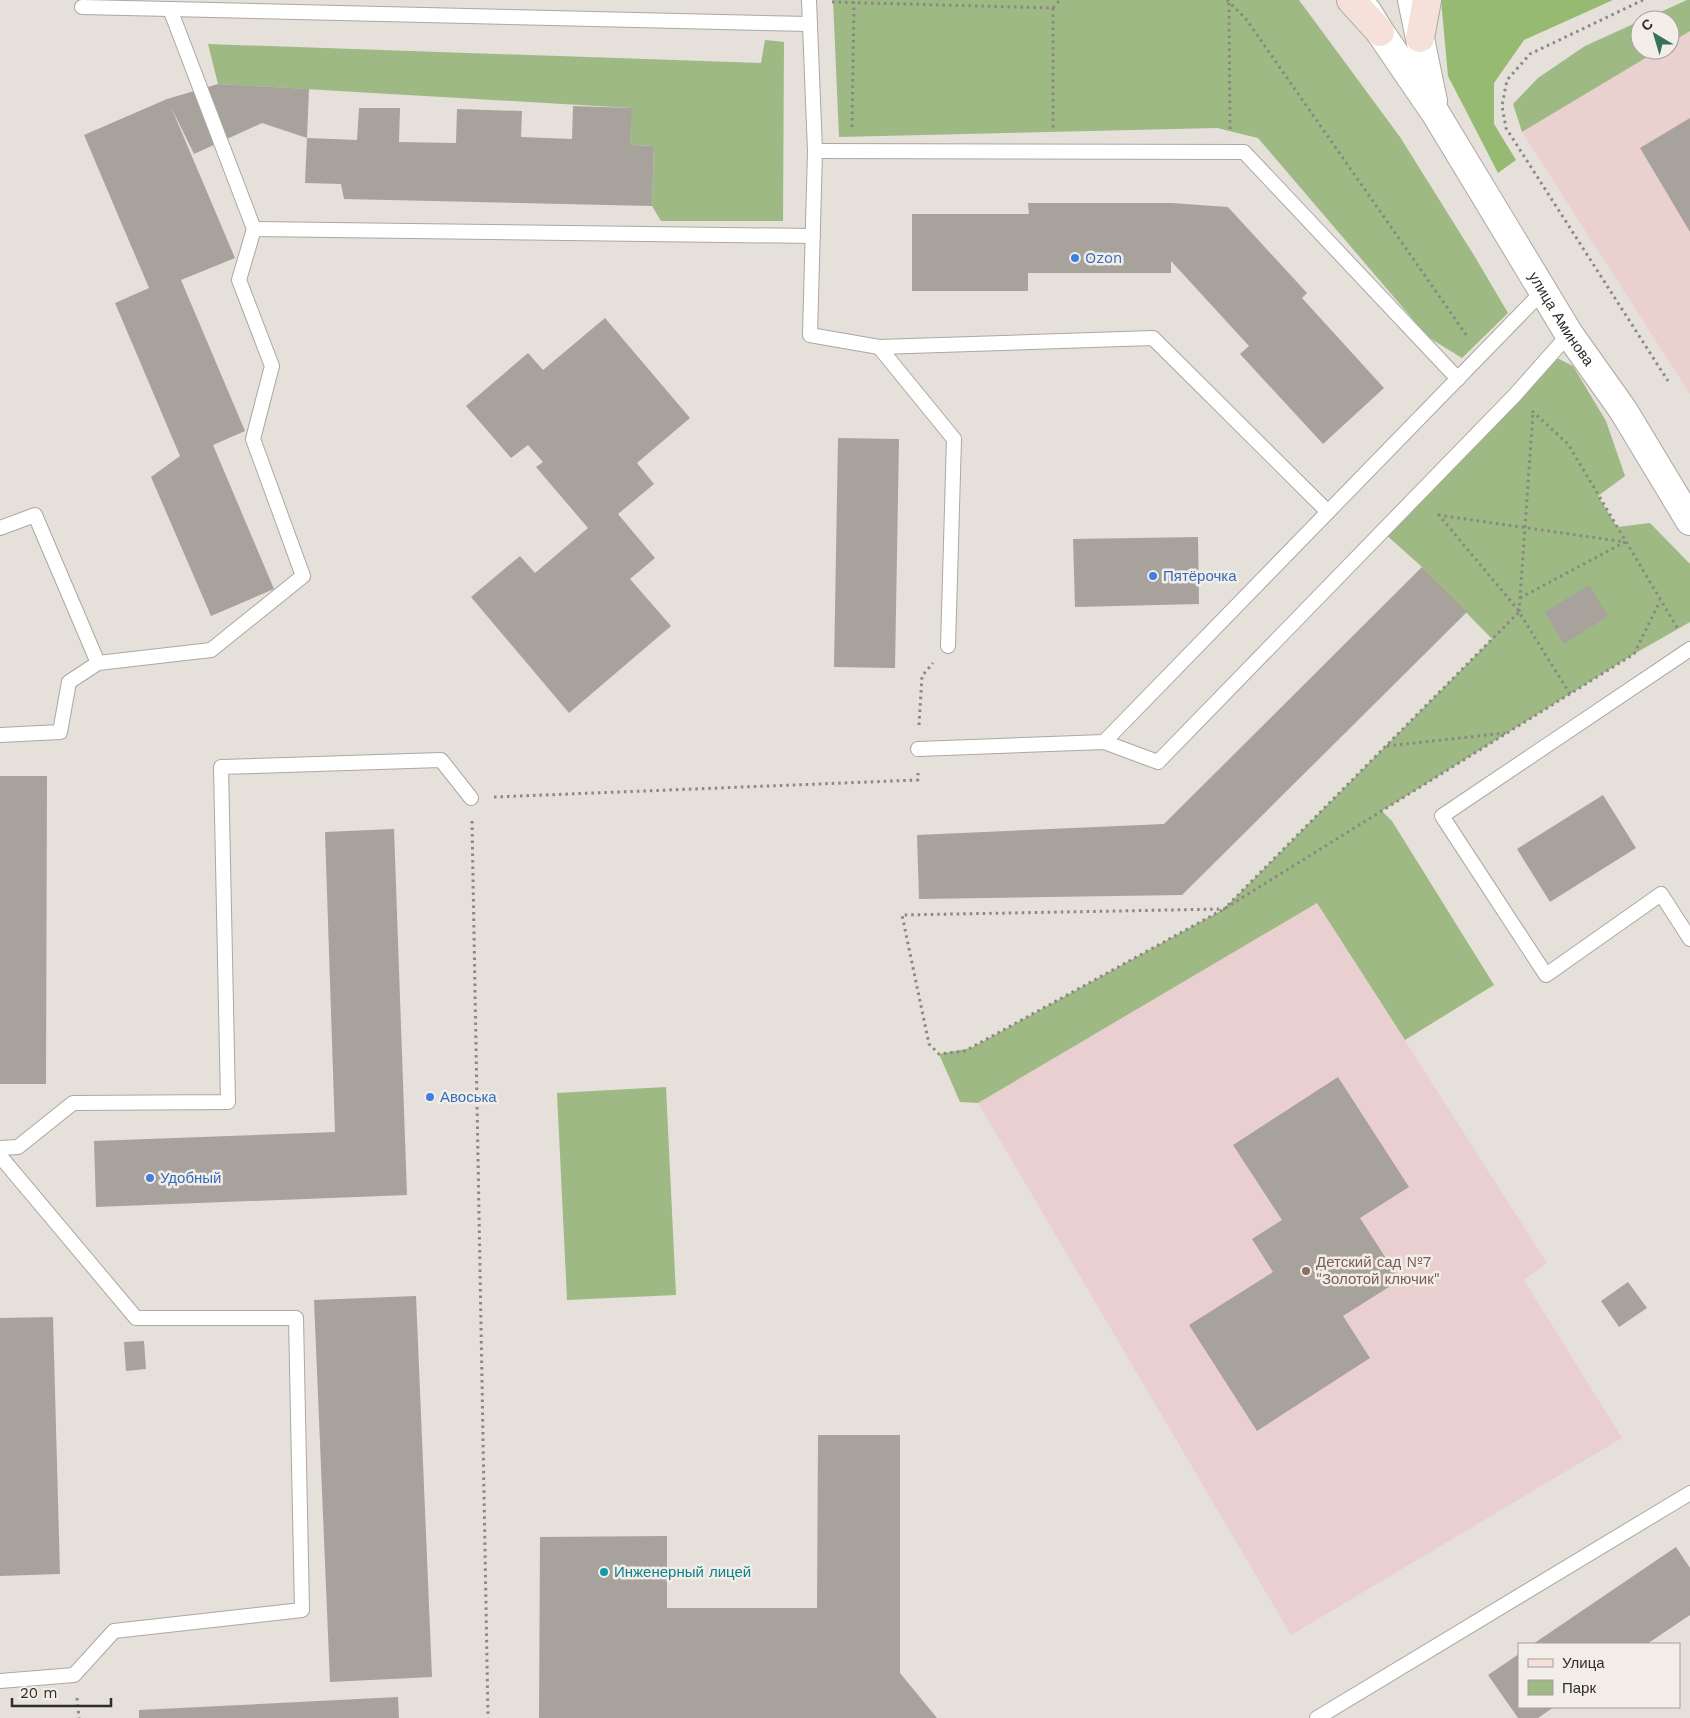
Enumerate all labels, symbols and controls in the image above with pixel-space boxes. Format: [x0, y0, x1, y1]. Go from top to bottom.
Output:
north arrow [1630, 10, 1680, 60]
text: С [1638, 15, 1656, 34]
place label: Ozon [1085, 249, 1122, 267]
marker: Ozon [1069, 252, 1081, 264]
street label: улица Аминова [1525, 269, 1598, 370]
place label: Пятёрочка [1163, 567, 1237, 585]
marker: Пятёрочка [1147, 570, 1159, 582]
place label: Авоська [440, 1088, 497, 1106]
marker: Авоська [424, 1091, 436, 1103]
place label: Удобный [160, 1169, 222, 1187]
marker: Удобный [144, 1172, 156, 1184]
place label: Детский сад №7 "Золотой ключик" [1316, 1253, 1440, 1288]
marker: Детский сад №7 "Золотой ключик" [1300, 1265, 1312, 1277]
place label: Инженерный лицей [614, 1563, 751, 1581]
marker: Инженерный лицей [598, 1566, 610, 1578]
legend [1518, 1643, 1680, 1708]
text: Улица [1562, 1654, 1605, 1672]
scale bar [12, 1676, 111, 1708]
text: Парк [1562, 1679, 1596, 1697]
text: 20 m [20, 1684, 58, 1702]

